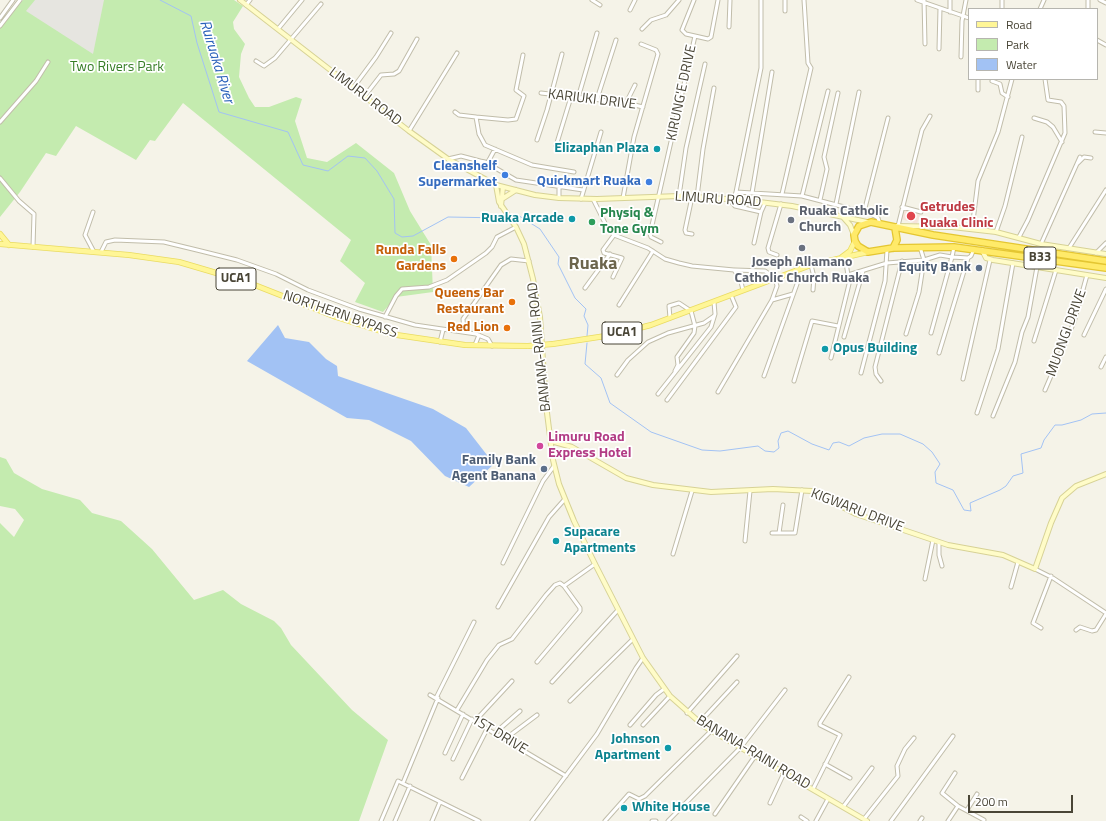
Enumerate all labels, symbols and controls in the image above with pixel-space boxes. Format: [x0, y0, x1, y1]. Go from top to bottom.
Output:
legend [968, 8, 1098, 80]
text: Road [1006, 15, 1032, 34]
water label: Ruiruaka River [195, 18, 237, 106]
text: Park [1006, 35, 1029, 54]
street label: KIRUNG'E DRIVE [664, 43, 700, 143]
text: Water [1006, 55, 1037, 74]
park label: Two Rivers Park [70, 60, 164, 76]
street label: LIMURU ROAD [325, 64, 405, 130]
street label: KARIUKI DRIVE [547, 86, 637, 114]
place label: Elizaphan Plaza [554, 141, 649, 157]
marker: Elizaphan Plaza [652, 144, 662, 154]
place label: Cleanshelf Supermarket [418, 159, 497, 192]
marker: Cleanshelf Supermarket [500, 170, 510, 180]
place label: Quickmart Ruaka [537, 174, 641, 190]
marker: Quickmart Ruaka [644, 177, 654, 187]
street label: LIMURU ROAD [674, 189, 762, 211]
place label: Getrudes Ruaka Clinic [920, 200, 994, 232]
place label: Ruaka Catholic Church [799, 204, 889, 236]
place label: Physiq & Tone Gym [600, 206, 659, 238]
marker: Getrudes Ruaka Clinic [905, 210, 917, 222]
place label: Ruaka Arcade [481, 211, 564, 227]
marker: Ruaka Arcade [567, 214, 577, 224]
marker: Ruaka Catholic Church [786, 215, 796, 225]
marker: Physiq & Tone Gym [587, 217, 597, 227]
place label: Runda Falls Gardens [375, 243, 446, 276]
marker: Joseph Allamano Catholic Church Ruaka [797, 243, 807, 253]
road number: B33 [1024, 247, 1056, 269]
marker: Runda Falls Gardens [449, 254, 459, 264]
district label: Ruaka [569, 254, 617, 276]
place label: Joseph Allamano Catholic Church Ruaka [734, 255, 870, 288]
place label: Equity Bank [899, 260, 971, 276]
marker: Equity Bank [974, 263, 984, 273]
road number: UCA1 [216, 268, 256, 290]
street label: BANANA-RAINI ROAD [525, 282, 555, 412]
place label: Queens Bar Restaurant [435, 286, 504, 318]
street label: MUONGI DRIVE [1043, 287, 1091, 379]
street label: NORTHERN BYPASS [281, 288, 399, 342]
marker: Queens Bar Restaurant [507, 297, 517, 307]
place label: Red Lion [447, 320, 499, 336]
road number: UCA1 [602, 322, 642, 344]
marker: Red Lion [502, 323, 512, 333]
place label: Opus Building [833, 341, 917, 357]
marker: Opus Building [820, 344, 830, 354]
place label: Limuru Road Express Hotel [548, 430, 632, 462]
marker: Limuru Road Express Hotel [535, 441, 545, 451]
place label: Family Bank Agent Banana [452, 453, 536, 486]
marker: Family Bank Agent Banana [539, 464, 549, 474]
street label: KIGWARU DRIVE [808, 486, 906, 536]
place label: Supacare Apartments [564, 525, 636, 558]
marker: Supacare Apartments [551, 536, 561, 546]
street label: 1ST DRIVE [468, 712, 530, 758]
street label: BANANA-RAINI ROAD [693, 712, 813, 794]
place label: Johnson Apartment [595, 732, 660, 764]
marker: Johnson Apartment [663, 743, 673, 753]
scale bar [970, 787, 1075, 813]
text: 200 m [975, 792, 1008, 811]
place label: White House [632, 800, 710, 816]
marker: White House [619, 803, 629, 813]

